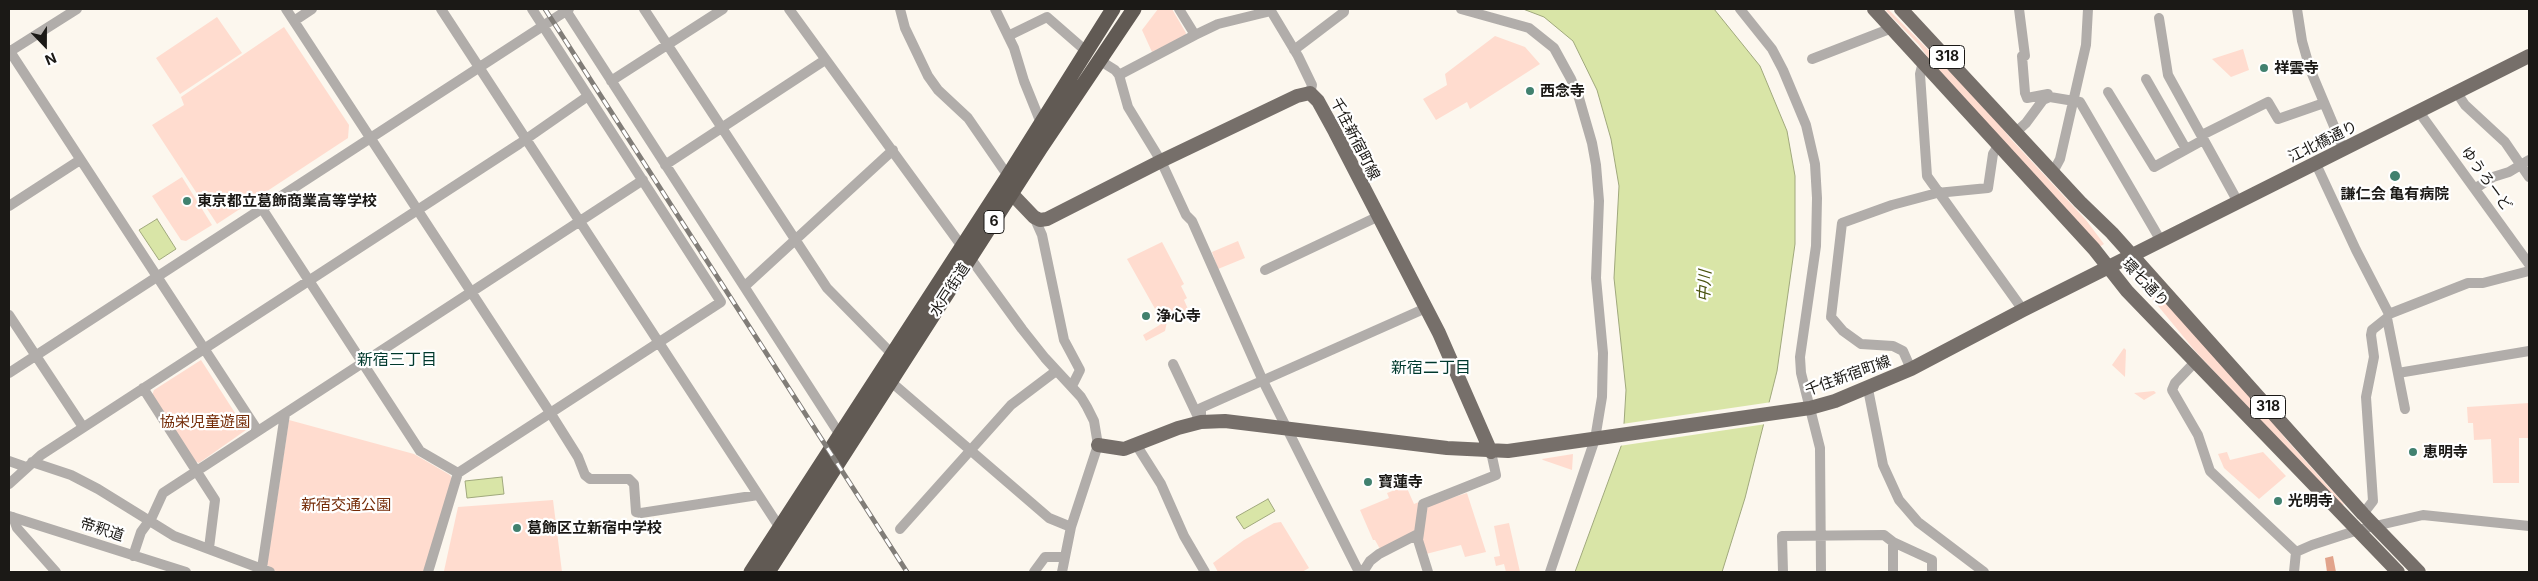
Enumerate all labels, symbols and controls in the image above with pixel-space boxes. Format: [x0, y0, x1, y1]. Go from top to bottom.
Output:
north arrow [20, 20, 70, 70]
road number: 318 [1930, 46, 1964, 68]
text: N [43, 49, 59, 69]
place label: 祥雲寺 [2274, 59, 2319, 77]
marker: 祥雲寺 [2258, 62, 2270, 74]
place label: 西念寺 [1540, 82, 1585, 100]
marker: 西念寺 [1524, 85, 1536, 97]
street label: 千住新宿町線 [1327, 95, 1383, 183]
street label: 江北橋通り [2285, 117, 2361, 167]
street label: ゆうろーど [2457, 143, 2515, 215]
marker: 謙仁会 亀有病院 [2388, 169, 2402, 183]
place label: 謙仁会 亀有病院 [2341, 185, 2449, 203]
place label: 東京都立葛飾商業高等学校 [197, 192, 377, 210]
marker: 東京都立葛飾商業高等学校 [181, 195, 193, 207]
road number: 6 [984, 210, 1004, 233]
street label: 環七通り [2118, 255, 2172, 311]
street label: 水戸街道 [926, 260, 974, 320]
water label: 中川 [1695, 270, 1715, 302]
place label: 浄心寺 [1156, 307, 1201, 325]
marker: 浄心寺 [1140, 310, 1152, 322]
district label: 新宿三丁目 [357, 350, 437, 370]
street label: 千住新宿町線 [1803, 352, 1893, 400]
district label: 新宿二丁目 [1391, 358, 1471, 378]
road number: 318 [2250, 396, 2286, 418]
park label: 協栄児童遊園 [160, 413, 250, 431]
place label: 恵明寺 [2423, 443, 2468, 461]
marker: 恵明寺 [2407, 446, 2419, 458]
place label: 寶蓮寺 [1378, 473, 1423, 491]
marker: 寶蓮寺 [1362, 476, 1374, 488]
place label: 光明寺 [2288, 492, 2333, 510]
marker: 光明寺 [2272, 495, 2284, 507]
park label: 新宿交通公園 [301, 496, 391, 514]
street label: 帝釈道 [78, 514, 126, 546]
place label: 葛飾区立新宿中学校 [527, 519, 662, 537]
marker: 葛飾区立新宿中学校 [511, 522, 523, 534]

